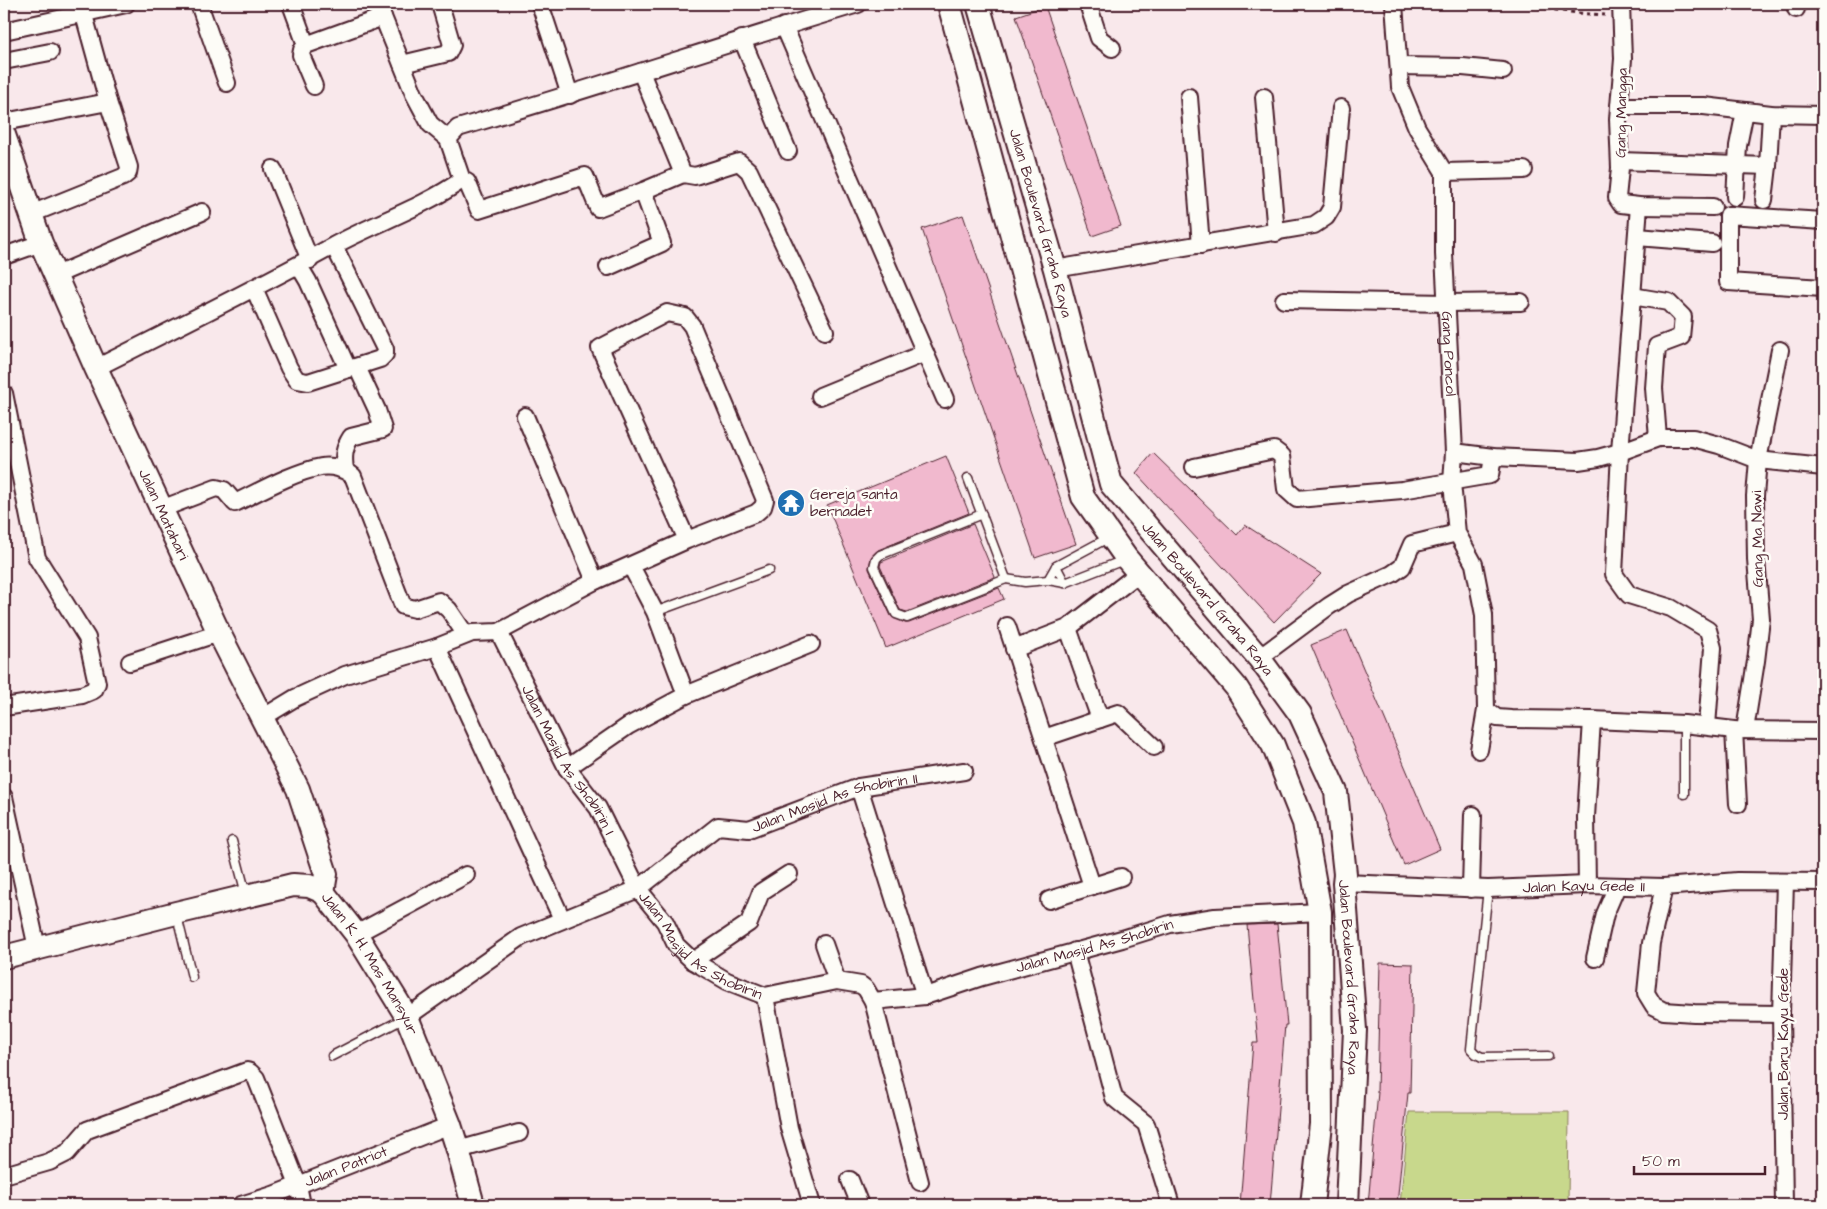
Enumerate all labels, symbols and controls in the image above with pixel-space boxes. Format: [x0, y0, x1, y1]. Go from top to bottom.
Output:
street label: Gang Mangga [1610, 68, 1634, 158]
street label: Jalan Boulevard Graha Raya [1004, 126, 1077, 320]
street label: Gang Poncol [1436, 311, 1461, 397]
street label: Jalan Matahari [133, 465, 194, 564]
place label: Gereja santa bernadet [810, 484, 898, 522]
temple icon: Gereja santa bernadet [776, 488, 806, 518]
street label: Gang Ma Nawi [1746, 490, 1770, 588]
street label: Jalan Boulevard Graha Raya [1136, 517, 1279, 680]
street label: Jalan Masjid As Shobirin I [516, 682, 620, 839]
street label: Jalan Masjid As Shobirin II [749, 768, 919, 838]
street label: Jalan Kayu Gede II [1522, 875, 1645, 899]
street label: Jalan Boulevard Graha Raya [1333, 879, 1365, 1076]
street label: Jalan Masjid As Shobirin [633, 887, 766, 1005]
street label: Jalan K. H. Mas Mansyur [316, 888, 423, 1038]
street label: Jalan Masjid As Shobirin [1013, 913, 1176, 978]
street label: Jalan Baru Kayu Gede [1773, 968, 1795, 1120]
street label: Jalan Patriot [302, 1141, 391, 1192]
scale bar [1634, 1144, 1766, 1176]
text: 50 m [1642, 1151, 1680, 1172]

